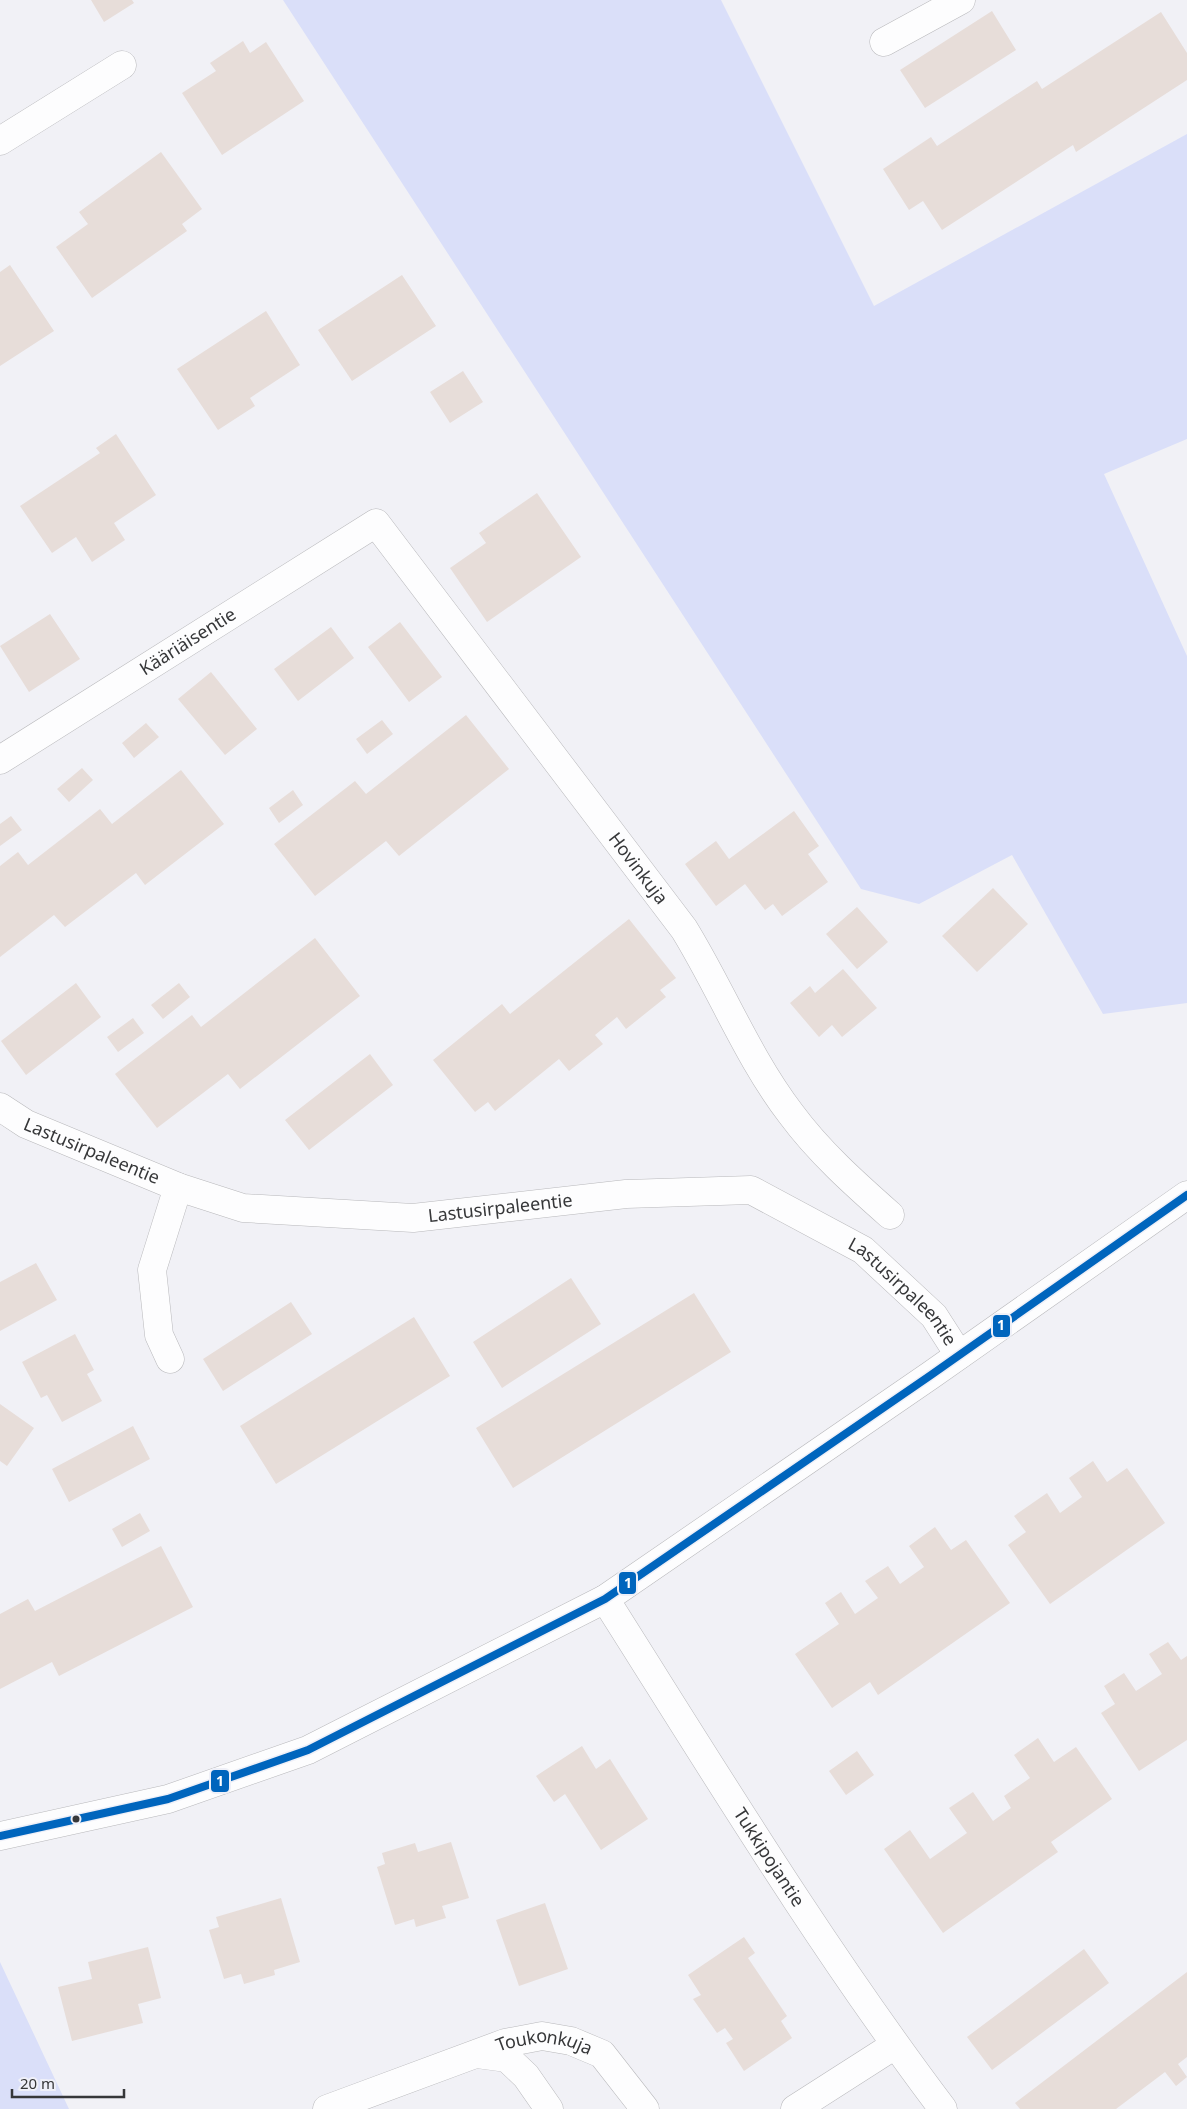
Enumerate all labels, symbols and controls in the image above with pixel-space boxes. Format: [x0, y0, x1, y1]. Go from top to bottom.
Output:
street label: Kääriäisentie [135, 601, 240, 680]
street label: Hovinkuja [604, 827, 674, 909]
street label: Lastusirpaleentie [20, 1111, 164, 1189]
street label: Lastusirpaleentie [427, 1187, 574, 1227]
street label: Lastusirpaleentie [844, 1231, 963, 1350]
line badge: 1 [992, 1314, 1011, 1338]
text: 1 [997, 1315, 1005, 1334]
line badge: 1 [618, 1571, 637, 1595]
text: 1 [624, 1573, 632, 1592]
line badge: 1 [210, 1769, 230, 1793]
text: 1 [216, 1771, 224, 1790]
street label: Tukkipojantie [729, 1803, 811, 1911]
unlabelled marker [71, 1814, 81, 1824]
street label: Toukonkuja [492, 2022, 596, 2060]
scale bar [12, 2066, 125, 2098]
text: 20 m [20, 2073, 55, 2093]

